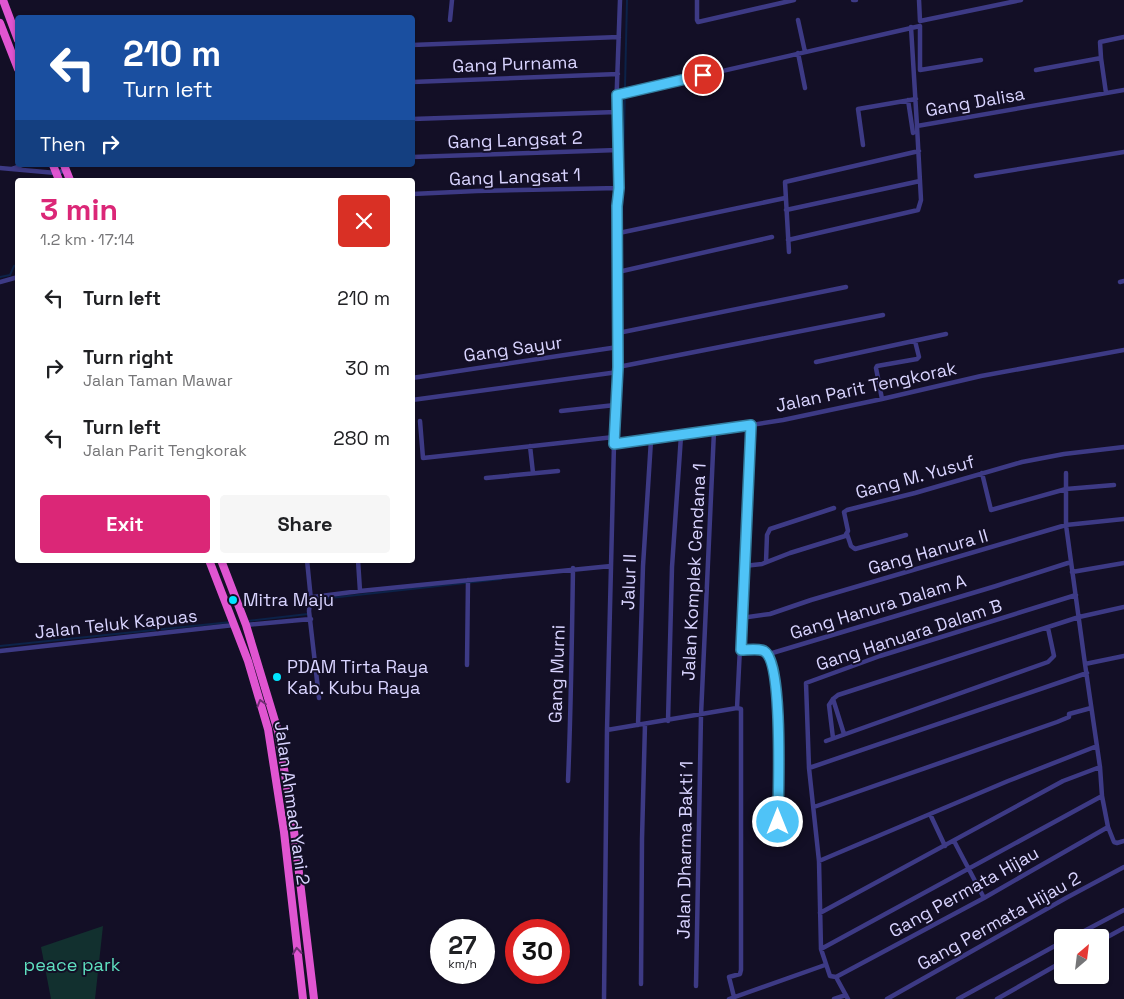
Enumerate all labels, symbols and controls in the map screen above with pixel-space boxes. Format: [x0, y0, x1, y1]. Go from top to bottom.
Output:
text: 210 m [123, 32, 221, 76]
icon: left [40, 35, 105, 100]
street label: Gang Purnama [452, 50, 578, 77]
pin [682, 54, 724, 96]
icon: arrive [689, 61, 717, 89]
text: Turn left [123, 75, 213, 103]
street label: Gang Dalisa [924, 81, 1026, 122]
street label: Gang Langsat 2 [447, 126, 583, 153]
icon: right [96, 130, 124, 158]
text: Then [40, 132, 86, 157]
street label: Gang Langsat 1 [449, 163, 581, 190]
text: 3 min [40, 190, 118, 229]
button: close [338, 195, 390, 247]
text: 1.2 km · 17:14 [40, 229, 135, 250]
icon: left [40, 284, 68, 312]
text: Turn left [83, 286, 161, 311]
text: 210 m [337, 286, 390, 311]
street label: Gang Sayur [462, 330, 564, 367]
text: Turn right [83, 345, 173, 370]
icon: right [40, 354, 68, 382]
text: 30 m [345, 356, 390, 381]
street label: Jalan Parit Tengkorak [773, 356, 959, 417]
text: Jalan Taman Mawar [83, 370, 233, 391]
text: Turn left [83, 415, 161, 440]
icon: left [40, 424, 68, 452]
text: 280 m [333, 426, 390, 451]
text: Jalan Parit Tengkorak [83, 440, 247, 461]
street label: Gang M. Yusuf [853, 450, 977, 503]
street label: Jalan Komplek Cendana 1 [676, 463, 711, 681]
button: Exit [40, 495, 210, 553]
button: Share [220, 495, 390, 553]
street label: Gang Hanura II [865, 523, 991, 580]
street label: Jalur II [616, 553, 641, 610]
street label: Gang Hanura Dalam A [787, 569, 969, 644]
place label: Mitra Maju [243, 588, 334, 611]
marker: Mitra Maju [227, 594, 239, 606]
street label: Gang Hanuara Dalam B [813, 594, 1005, 675]
street label: Jalan Teluk Kapuas [33, 604, 198, 643]
street label: Gang Murni [543, 624, 570, 723]
place label: PDAM Tirta Raya Kab. Kubu Raya [287, 655, 428, 699]
marker: PDAM Tirta Raya Kab. Kubu Raya [271, 671, 283, 683]
one-way arrow [257, 700, 267, 708]
street label: Jalan Ahmad Yani 2 [270, 719, 315, 886]
street label: Jalan Dharma Bakti 1 [671, 761, 698, 939]
position arrow [751, 795, 803, 847]
street label: Gang Permata Hijau [885, 841, 1043, 942]
street label: Gang Permata Hijau 2 [913, 866, 1084, 975]
speed limit sign: 30 [505, 919, 570, 984]
text: 27 [448, 929, 477, 961]
north arrow [1054, 929, 1109, 984]
map controls [1054, 929, 1109, 984]
one-way arrow [292, 946, 303, 954]
park label: peace park [24, 953, 121, 976]
text: km/h [448, 956, 477, 972]

